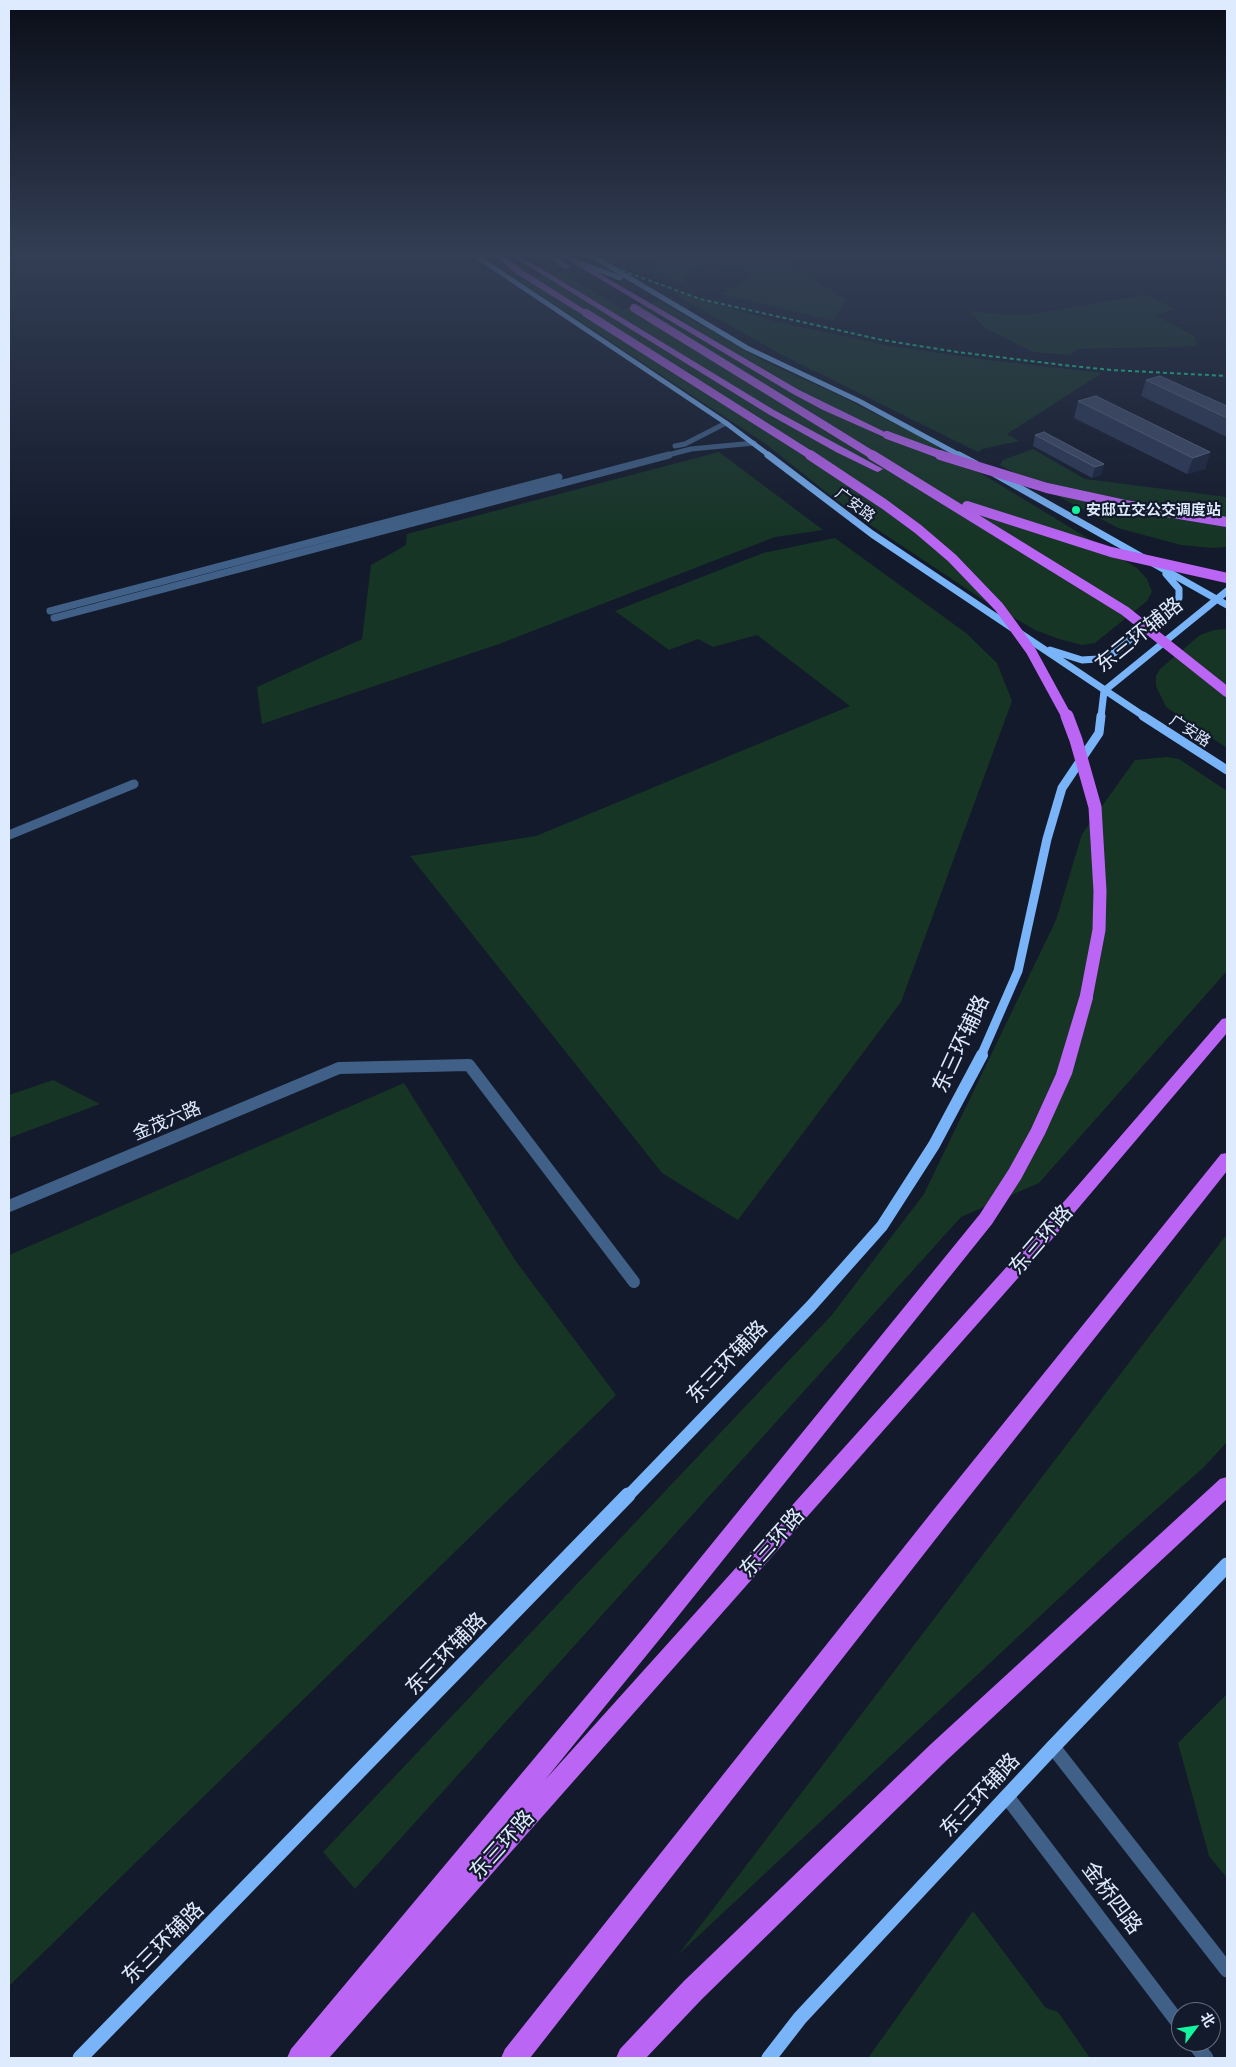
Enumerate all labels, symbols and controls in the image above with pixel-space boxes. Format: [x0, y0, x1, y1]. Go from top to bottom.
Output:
street label: 广安路 [832, 484, 878, 526]
place label: 安邸立交公交调度站 [1086, 501, 1221, 519]
marker: 安邸立交公交调度站 [1070, 504, 1082, 516]
street label: 东三环辅路 [1090, 592, 1188, 678]
street label: 广安路 [1166, 711, 1214, 751]
street label: 东三环辅路 [927, 991, 995, 1097]
street label: 金茂六路 [130, 1097, 204, 1145]
street label: 东三环路 [1004, 1200, 1078, 1280]
street label: 东三环辅路 [681, 1315, 773, 1409]
street label: 东三环路 [735, 1503, 809, 1583]
street label: 东三环辅路 [400, 1607, 492, 1701]
street label: 东三环辅路 [935, 1748, 1025, 1842]
street label: 东三环路 [465, 1805, 539, 1885]
street label: 金桥四路 [1077, 1857, 1147, 1939]
street label: 东三环辅路 [117, 1897, 209, 1989]
north arrow [1171, 2002, 1221, 2052]
text: 北 [1198, 2010, 1218, 2030]

